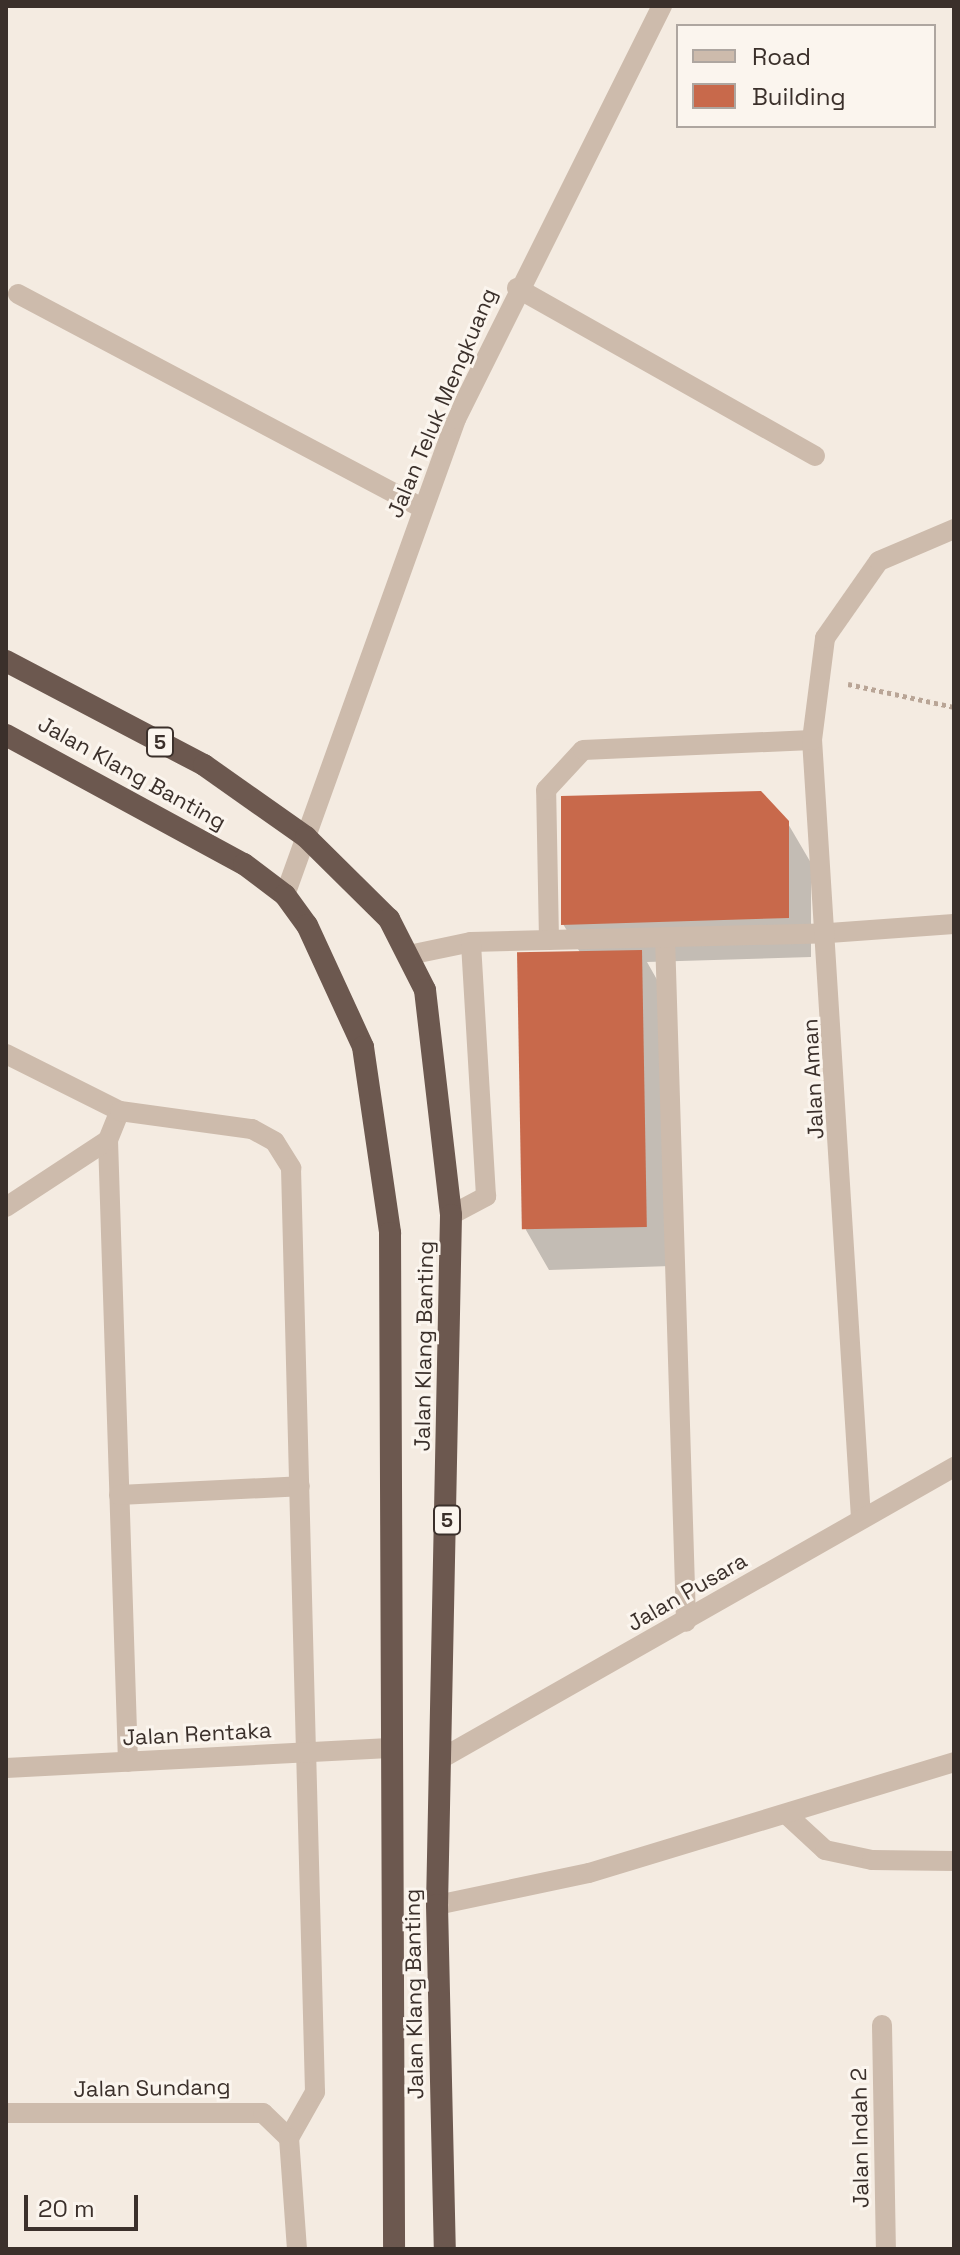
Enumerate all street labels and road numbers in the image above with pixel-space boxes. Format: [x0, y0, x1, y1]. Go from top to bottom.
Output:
street label: Jalan Teluk Mengkuang [381, 284, 503, 522]
street label: Jalan Klang Banting [34, 710, 230, 836]
road number: 5 [146, 726, 174, 758]
street label: Jalan Aman [797, 1018, 829, 1140]
street label: Jalan Klang Banting [409, 1241, 439, 1451]
road number: 5 [433, 1504, 461, 1536]
street label: Jalan Pusara [622, 1547, 752, 1637]
street label: Jalan Rentaka [122, 1717, 272, 1751]
street label: Jalan Klang Banting [399, 1889, 429, 2099]
street label: Jalan Indah 2 [846, 2068, 874, 2208]
street label: Jalan Sundang [73, 2073, 231, 2103]

